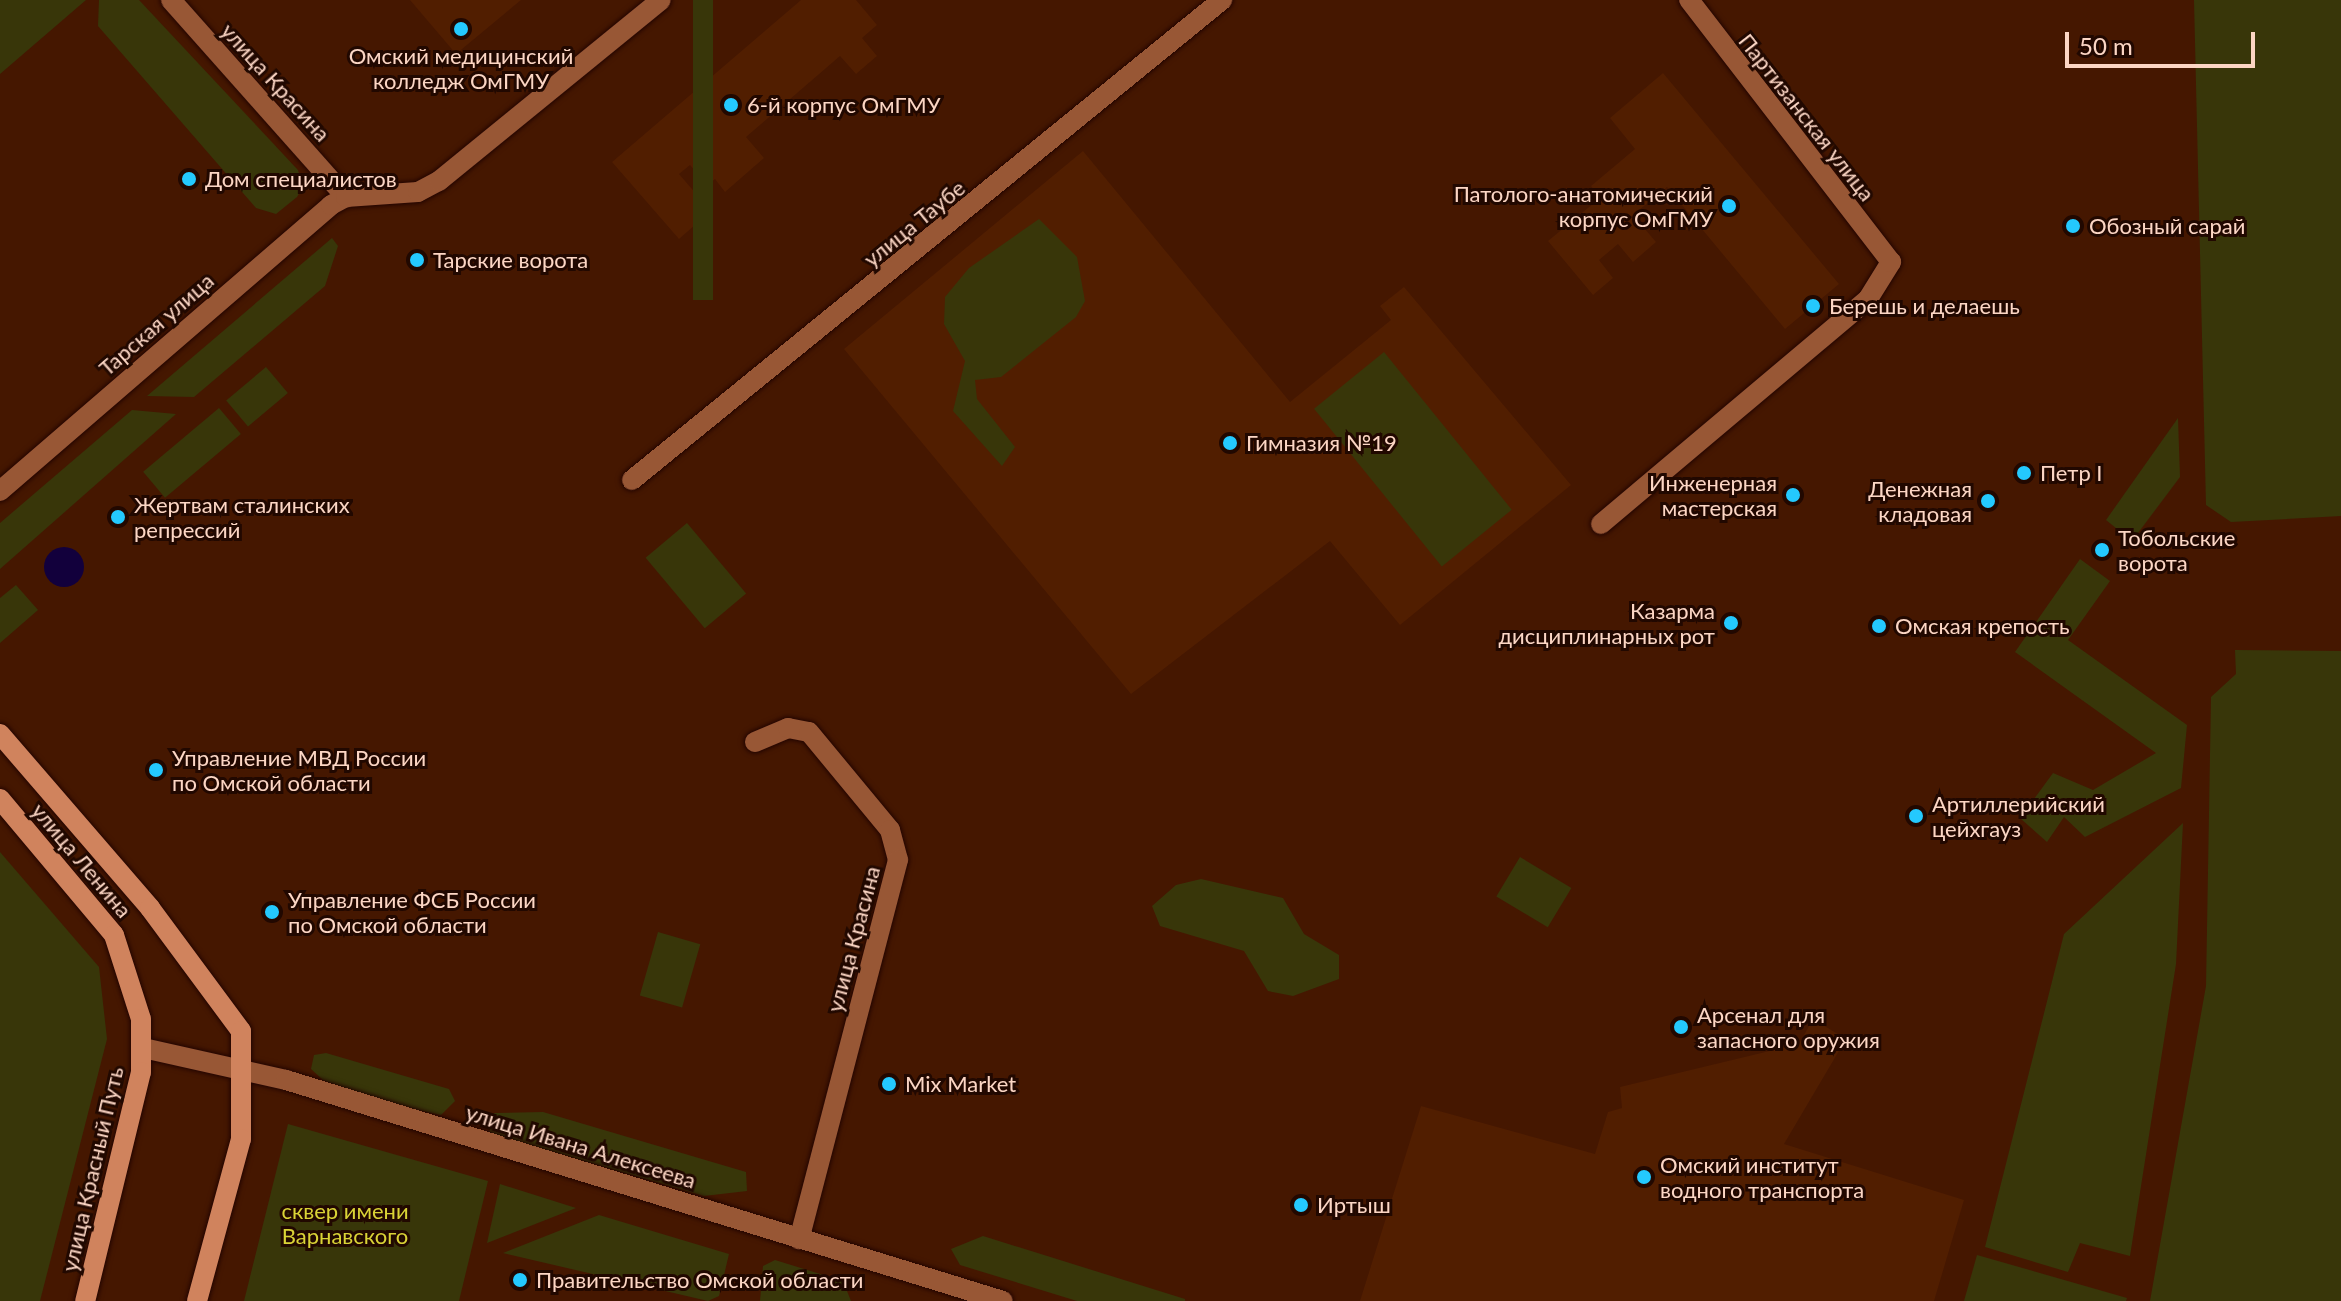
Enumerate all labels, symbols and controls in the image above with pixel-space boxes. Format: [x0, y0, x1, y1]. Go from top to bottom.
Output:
scale bar [2069, 16, 2259, 66]
street label: улица Красина [216, 17, 336, 147]
marker: Омский медицинский колледж ОмГМУ [452, 20, 470, 38]
street label: Партизанская улица [1733, 28, 1881, 206]
text: 50 m [2079, 31, 2133, 60]
place label: Омский медицинский колледж ОмГМУ [349, 42, 573, 94]
place label: 6-й корпус ОмГМУ [747, 92, 940, 118]
marker: 6-й корпус ОмГМУ [722, 96, 740, 114]
place label: Дом специалистов [205, 166, 397, 192]
marker: Дом специалистов [180, 170, 198, 188]
street label: улица Таубе [858, 174, 970, 272]
place label: Патолого-анатомический корпус ОмГМУ [1454, 180, 1713, 232]
marker: Патолого-анатомический корпус ОмГМУ [1720, 197, 1738, 215]
place label: Обозный сарай [2089, 213, 2245, 239]
marker: Обозный сарай [2064, 217, 2082, 235]
place label: Тарские ворота [433, 247, 588, 273]
marker: Тарские ворота [408, 251, 426, 269]
street label: Тарская улица [93, 267, 219, 381]
place label: Берешь и делаешь [1829, 293, 2020, 319]
marker: Берешь и делаешь [1804, 297, 1822, 315]
place label: Гимназия №19 [1246, 430, 1397, 456]
marker: Гимназия №19 [1221, 434, 1239, 452]
place label: Петр I [2040, 460, 2103, 486]
marker: Петр I [2015, 464, 2033, 482]
place label: Инженерная мастерская [1649, 469, 1777, 520]
place label: Денежная кладовая [1868, 475, 1972, 526]
marker: Инженерная мастерская [1784, 486, 1802, 504]
place label: Жертвам сталинских репрессий [134, 491, 350, 542]
marker: Денежная кладовая [1979, 492, 1997, 510]
marker: Жертвам сталинских репрессий [109, 508, 127, 526]
place label: Тобольские ворота [2118, 524, 2235, 576]
marker: Тобольские ворота [2093, 541, 2111, 559]
place label: Казарма дисциплинарных рот [1498, 597, 1715, 648]
place label: Омская крепость [1895, 613, 2070, 639]
marker: Казарма дисциплинарных рот [1722, 614, 1740, 632]
marker: Омская крепость [1870, 617, 1888, 635]
place label: Управление МВД России по Омской области [172, 744, 426, 796]
marker: Управление МВД России по Омской области [147, 761, 165, 779]
place label: Артиллерийский цейхгауз [1932, 790, 2105, 842]
street label: улица Ленина [26, 797, 138, 923]
marker: Артиллерийский цейхгауз [1907, 807, 1925, 825]
street label: улица Красина [821, 863, 885, 1015]
place label: Управление ФСБ России по Омской области [288, 886, 536, 938]
marker: Управление ФСБ России по Омской области [263, 903, 281, 921]
place label: Арсенал для запасного оружия [1697, 1001, 1880, 1052]
marker: Арсенал для запасного оружия [1672, 1018, 1690, 1036]
street label: улица Красный Путь [56, 1064, 128, 1274]
place label: Mix Market [905, 1071, 1016, 1097]
marker: Mix Market [880, 1075, 898, 1093]
street label: улица Ивана Алексеева [463, 1098, 699, 1194]
place label: Омский институт водного транспорта [1660, 1151, 1864, 1202]
marker: Омский институт водного транспорта [1635, 1168, 1653, 1186]
place label: Иртыш [1317, 1192, 1391, 1218]
marker: Иртыш [1292, 1196, 1310, 1214]
park label: сквер имени Варнавского [281, 1197, 409, 1248]
place label: Правительство Омской области [536, 1267, 863, 1293]
marker: Правительство Омской области [511, 1271, 529, 1289]

